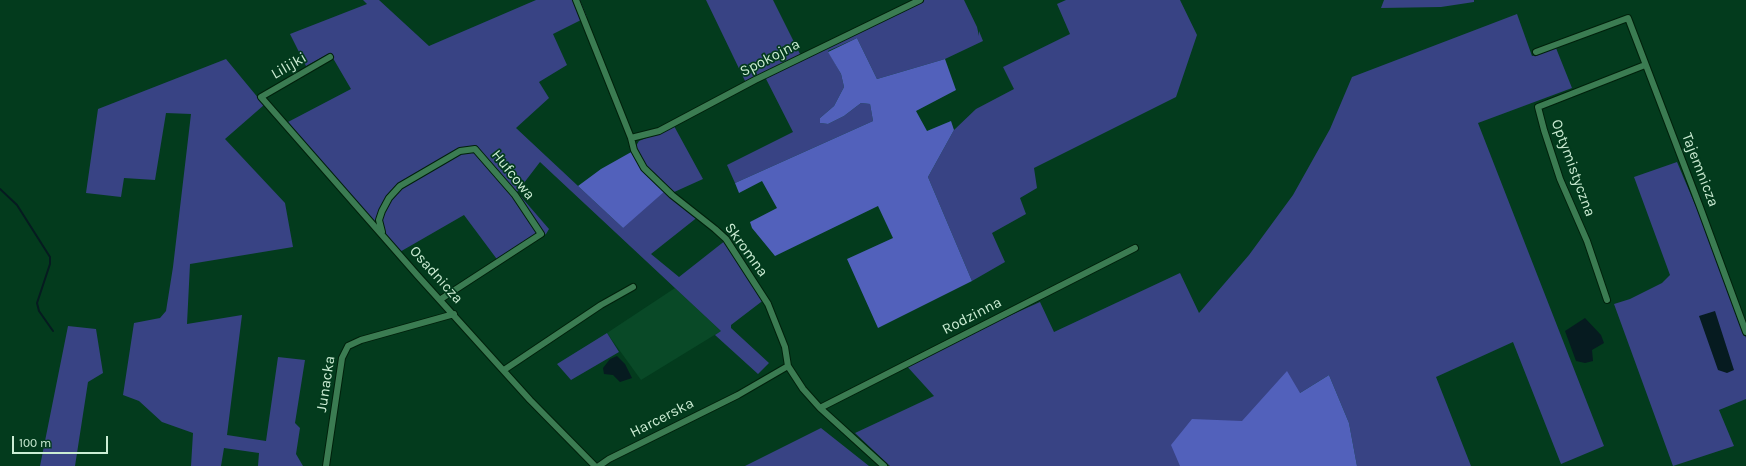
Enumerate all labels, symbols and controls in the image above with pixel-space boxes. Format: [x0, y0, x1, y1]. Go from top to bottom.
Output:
street label: Spokojna [737, 35, 803, 81]
street label: Lilijki [268, 49, 310, 83]
street label: Optymistyczna [1547, 117, 1599, 219]
street label: Tajemnicza [1678, 131, 1722, 209]
street label: Hufcowa [487, 146, 539, 204]
street label: Skromna [720, 219, 772, 281]
street label: Osadnicza [405, 242, 467, 308]
street label: Rodzinna [939, 293, 1005, 339]
street label: Junacka [313, 354, 339, 414]
street label: Harcerska [627, 394, 697, 442]
scale bar [14, 428, 110, 454]
text: 100 m [19, 436, 51, 450]

